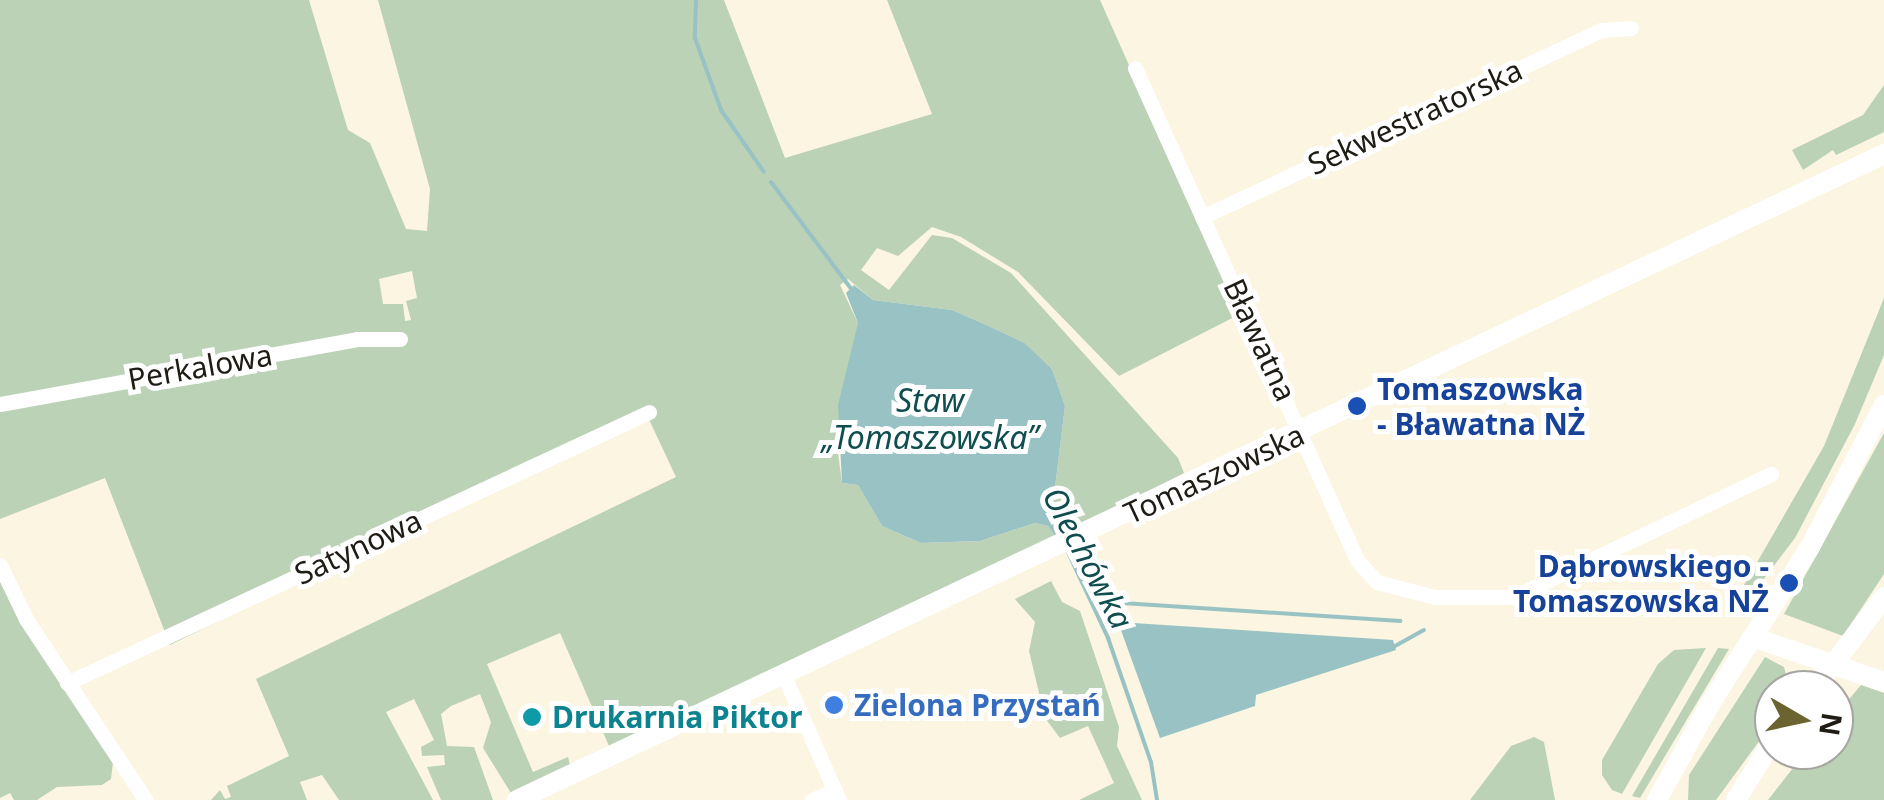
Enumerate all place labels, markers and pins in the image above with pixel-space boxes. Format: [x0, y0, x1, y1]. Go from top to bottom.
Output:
place label: Tomaszowska - Bławatna NŻ [1377, 371, 1585, 442]
marker: Tomaszowska - Bławatna NŻ [1346, 395, 1368, 417]
place label: Dąbrowskiego - Tomaszowska NŻ [1513, 548, 1769, 618]
marker: Dąbrowskiego - Tomaszowska NŻ [1778, 572, 1800, 594]
place label: Zielona Przystań [854, 687, 1101, 723]
marker: Zielona Przystań [823, 694, 845, 716]
place label: Drukarnia Piktor [552, 699, 802, 735]
marker: Drukarnia Piktor [521, 706, 543, 728]

